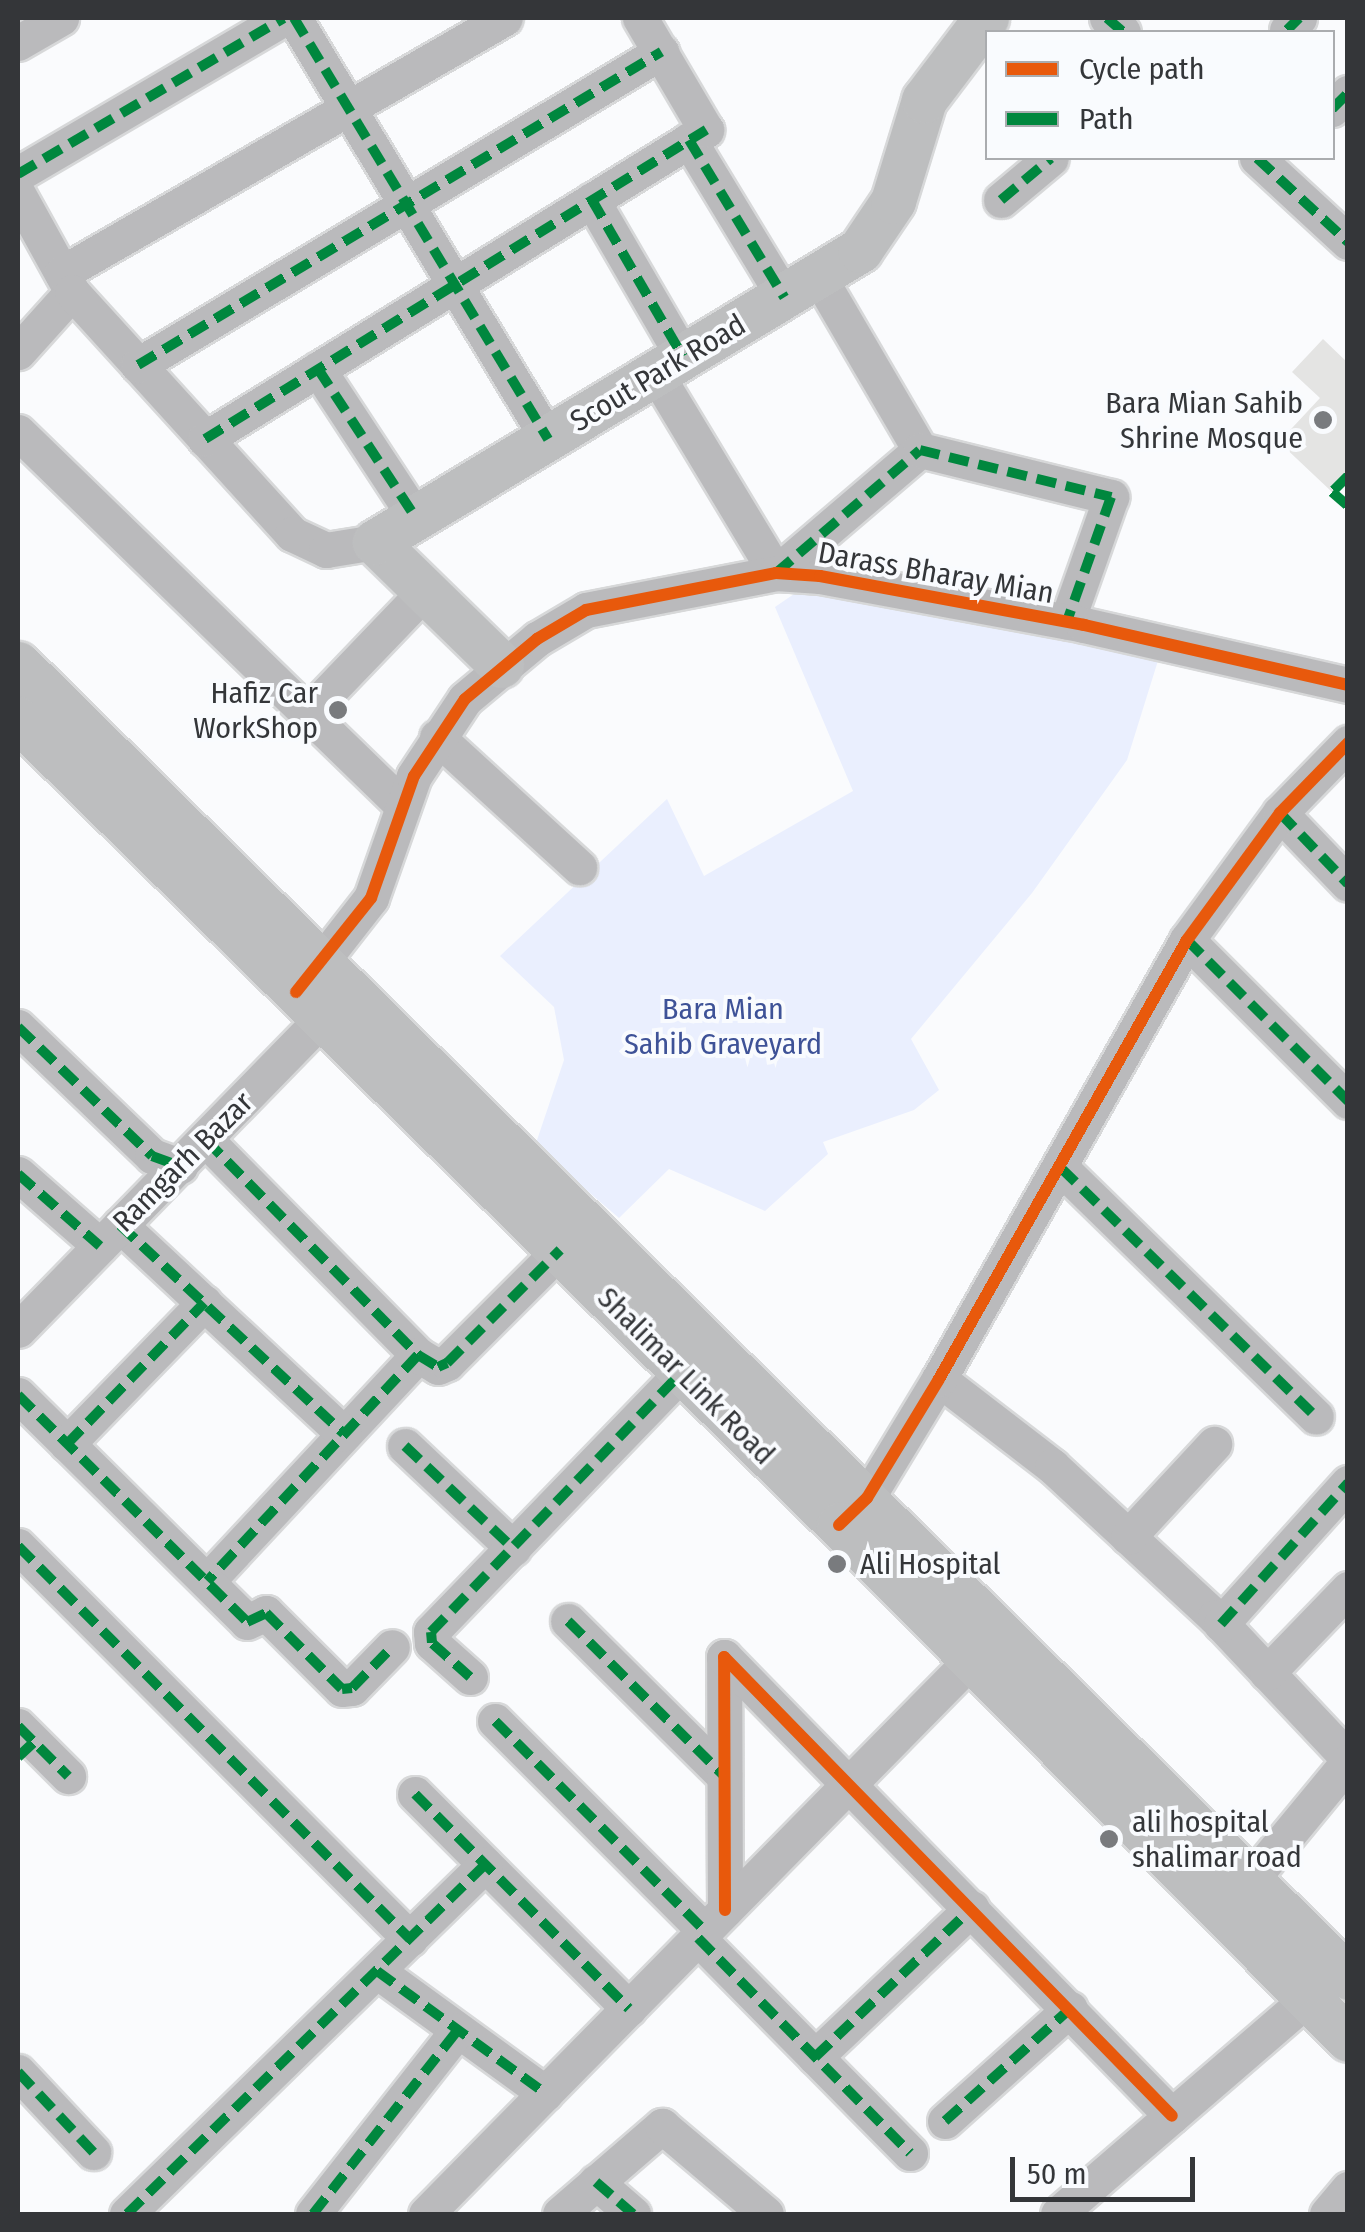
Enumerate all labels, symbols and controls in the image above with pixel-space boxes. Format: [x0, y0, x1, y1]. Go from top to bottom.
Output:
legend [985, 30, 1335, 160]
text: Cycle path [1079, 51, 1205, 87]
text: Path [1079, 101, 1133, 137]
street label: Scout Park Road [564, 307, 752, 439]
place label: Bara Mian Sahib Shrine Mosque [1105, 385, 1303, 456]
marker: Bara Mian Sahib Shrine Mosque [1312, 409, 1334, 431]
street label: Darass Bharay Mian [815, 535, 1057, 611]
place label: Hafiz Car WorkShop [193, 675, 318, 746]
marker: Hafiz Car WorkShop [327, 699, 349, 721]
park label: Bara Mian Sahib Graveyard [624, 991, 822, 1062]
street label: Ramgarh Bazar [106, 1085, 260, 1239]
street label: Shalimar Link Road [590, 1280, 782, 1472]
place label: Ali Hospital [860, 1546, 1001, 1582]
marker: Ali Hospital [824, 1551, 850, 1577]
place label: ali hospital shalimar road [1132, 1804, 1302, 1874]
marker: ali hospital shalimar road [1096, 1826, 1122, 1852]
scale bar [1015, 2137, 1200, 2199]
text: 50 m [1027, 2156, 1087, 2192]

